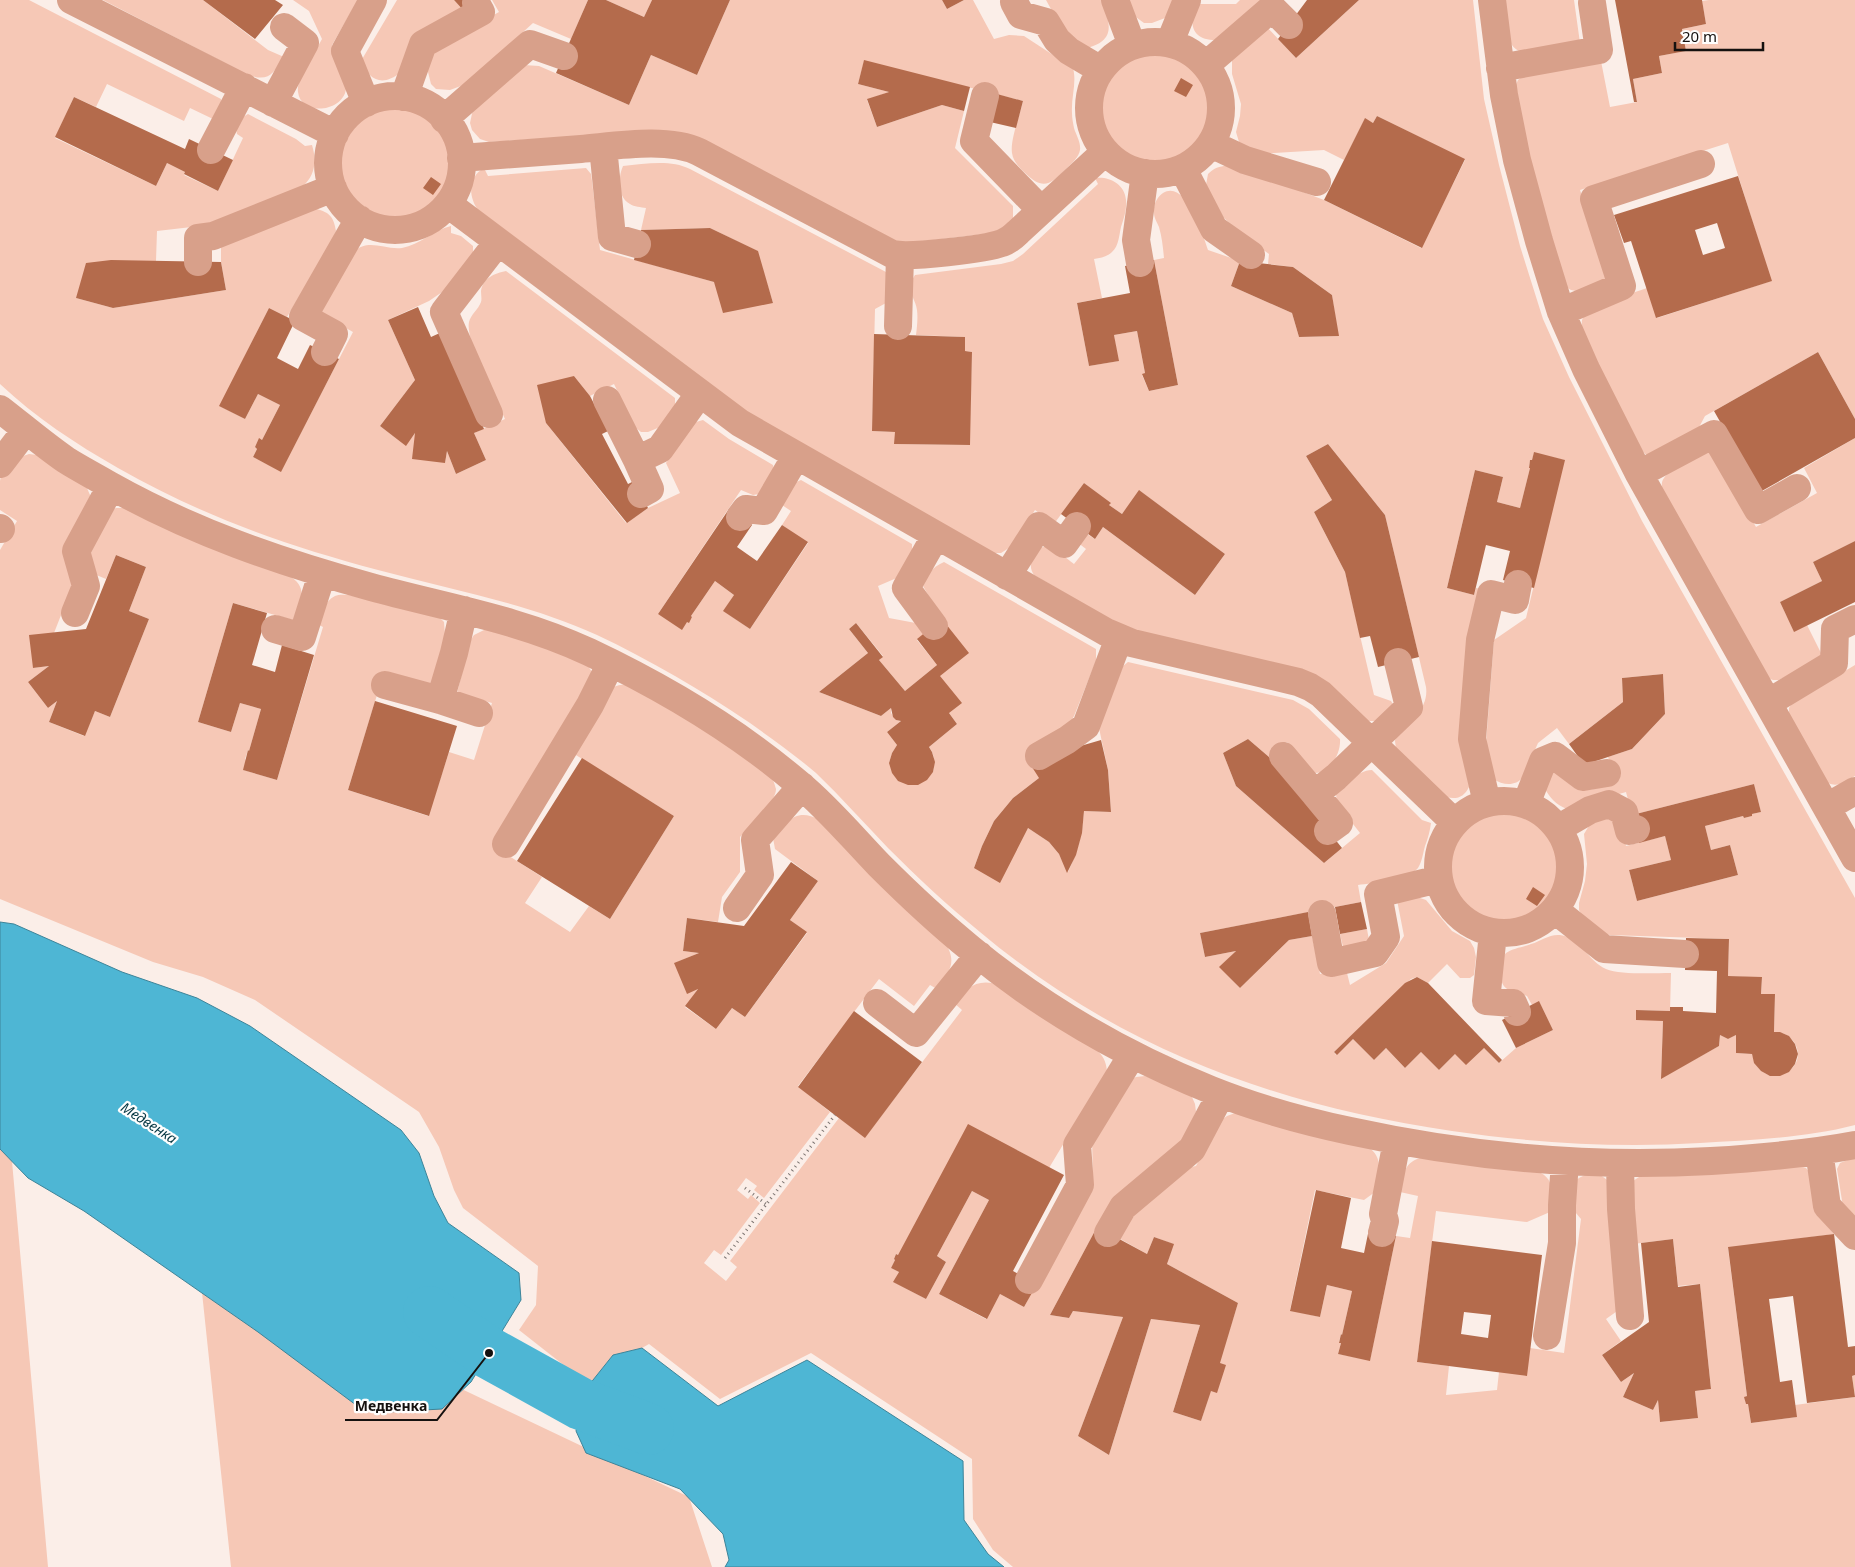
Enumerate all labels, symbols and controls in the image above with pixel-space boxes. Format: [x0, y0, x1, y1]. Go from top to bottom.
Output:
scale bar [1675, 20, 1762, 52]
text: 20 m [1682, 26, 1717, 46]
water label: Медвенка [118, 1097, 181, 1148]
callout: Медвенка [345, 1391, 437, 1420]
text: Медвенка [355, 1396, 427, 1415]

